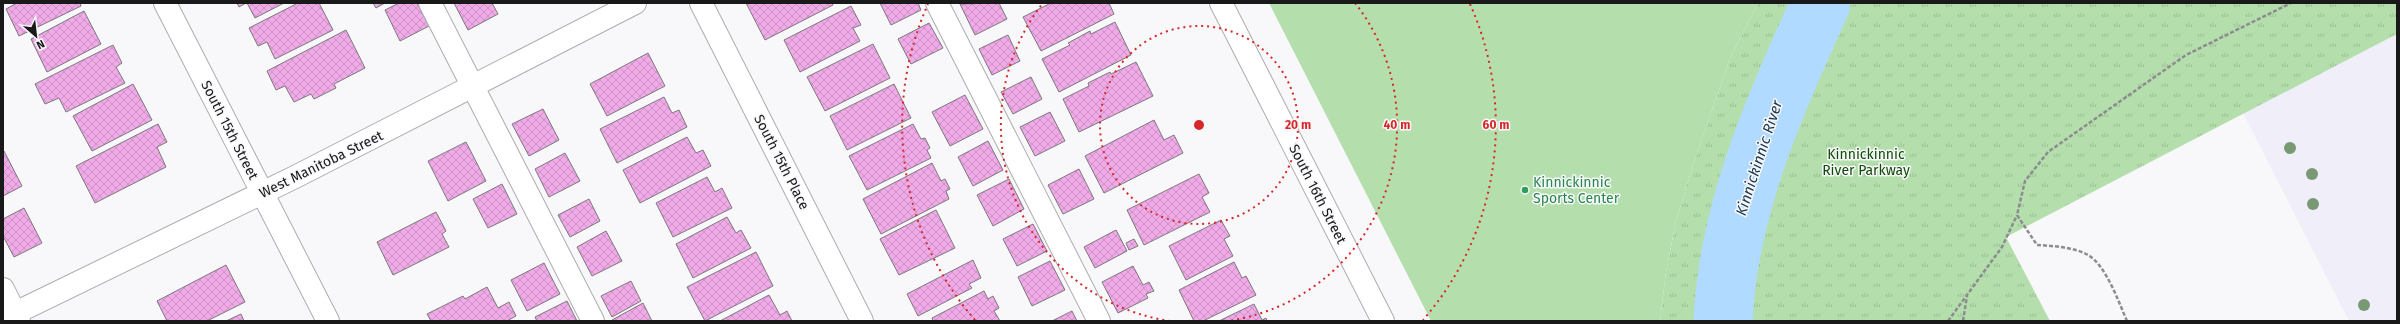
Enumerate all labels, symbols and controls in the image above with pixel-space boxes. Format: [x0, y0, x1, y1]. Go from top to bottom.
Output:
north arrow [16, 16, 56, 56]
text: N [34, 37, 47, 52]
street label: South 15th Street [197, 78, 262, 183]
water label: Kinnickinnic River [1732, 97, 1787, 218]
street label: South 15th Place [750, 112, 813, 213]
centre of rings [1192, 118, 1206, 132]
text: 20 m [1285, 118, 1311, 132]
text: 40 m [1384, 118, 1410, 132]
text: 60 m [1483, 118, 1509, 132]
street label: West Manitoba Street [257, 127, 387, 202]
street label: South 16th Street [1285, 142, 1350, 248]
park label: Kinnickinnic River Parkway [1822, 146, 1910, 179]
place label: Kinnickinnic Sports Center [1533, 174, 1620, 207]
marker: Kinnickinnic Sports Center [1520, 185, 1530, 195]

